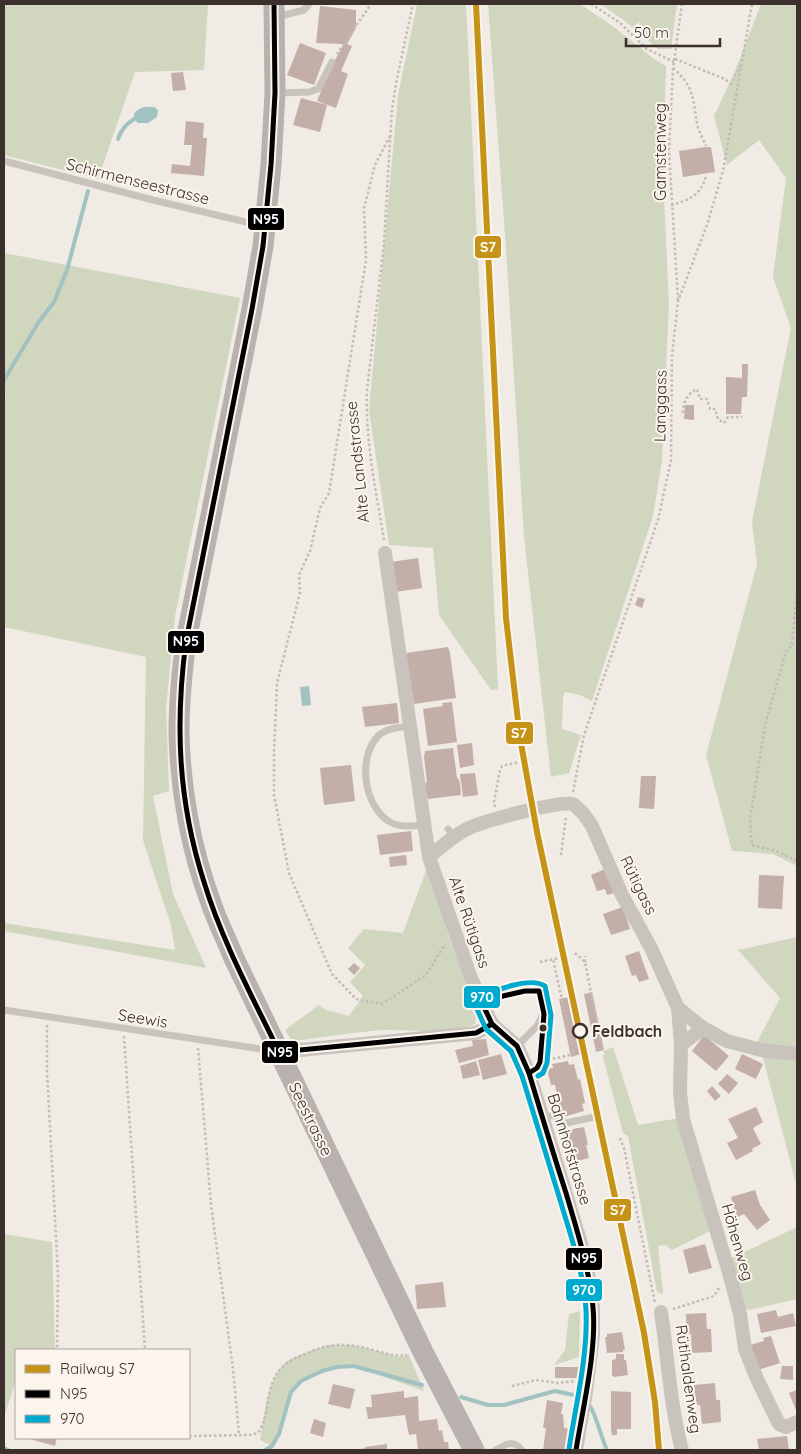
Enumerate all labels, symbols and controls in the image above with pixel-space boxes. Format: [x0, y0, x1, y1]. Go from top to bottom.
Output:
scale bar [626, 15, 720, 47]
text: 50 m [634, 23, 669, 42]
street label: Gamstenweg [650, 103, 670, 201]
street label: Schirmenseestrasse [64, 154, 212, 208]
line badge: N95 [247, 207, 285, 231]
text: N95 [253, 210, 279, 228]
line badge: S7 [474, 235, 502, 259]
text: S7 [480, 238, 496, 256]
street label: Langgass [649, 370, 671, 442]
street label: Alte Landstrasse [341, 400, 373, 524]
line badge: N95 [167, 630, 205, 654]
text: N95 [173, 632, 199, 650]
line badge: S7 [505, 721, 534, 745]
text: S7 [511, 724, 527, 742]
street label: Rütigass [616, 852, 662, 918]
street label: Alte Rütigass [445, 873, 495, 971]
line badge: 970 [463, 985, 501, 1009]
text: 970 [470, 988, 494, 1006]
street label: Seewis [117, 1004, 169, 1032]
place label: Feldbach [592, 1021, 662, 1041]
unlabelled marker [538, 1023, 548, 1033]
marker: Feldbach [572, 1023, 588, 1039]
line badge: N95 [261, 1040, 299, 1064]
text: N95 [267, 1043, 293, 1061]
street label: Seestrasse [285, 1079, 337, 1159]
street label: Bahnhofstrasse [544, 1091, 596, 1207]
line badge: S7 [603, 1198, 632, 1222]
text: S7 [610, 1201, 626, 1219]
street label: Höhenweg [717, 1201, 759, 1283]
line badge: N95 [565, 1247, 603, 1271]
text: N95 [571, 1249, 597, 1267]
line badge: 970 [565, 1278, 603, 1302]
text: 970 [572, 1281, 596, 1299]
street label: Rütihaldenweg [671, 1323, 707, 1435]
legend [15, 1349, 190, 1439]
text: Railway S7 [60, 1359, 135, 1378]
text: N95 [60, 1384, 87, 1403]
text: 970 [60, 1409, 85, 1428]

